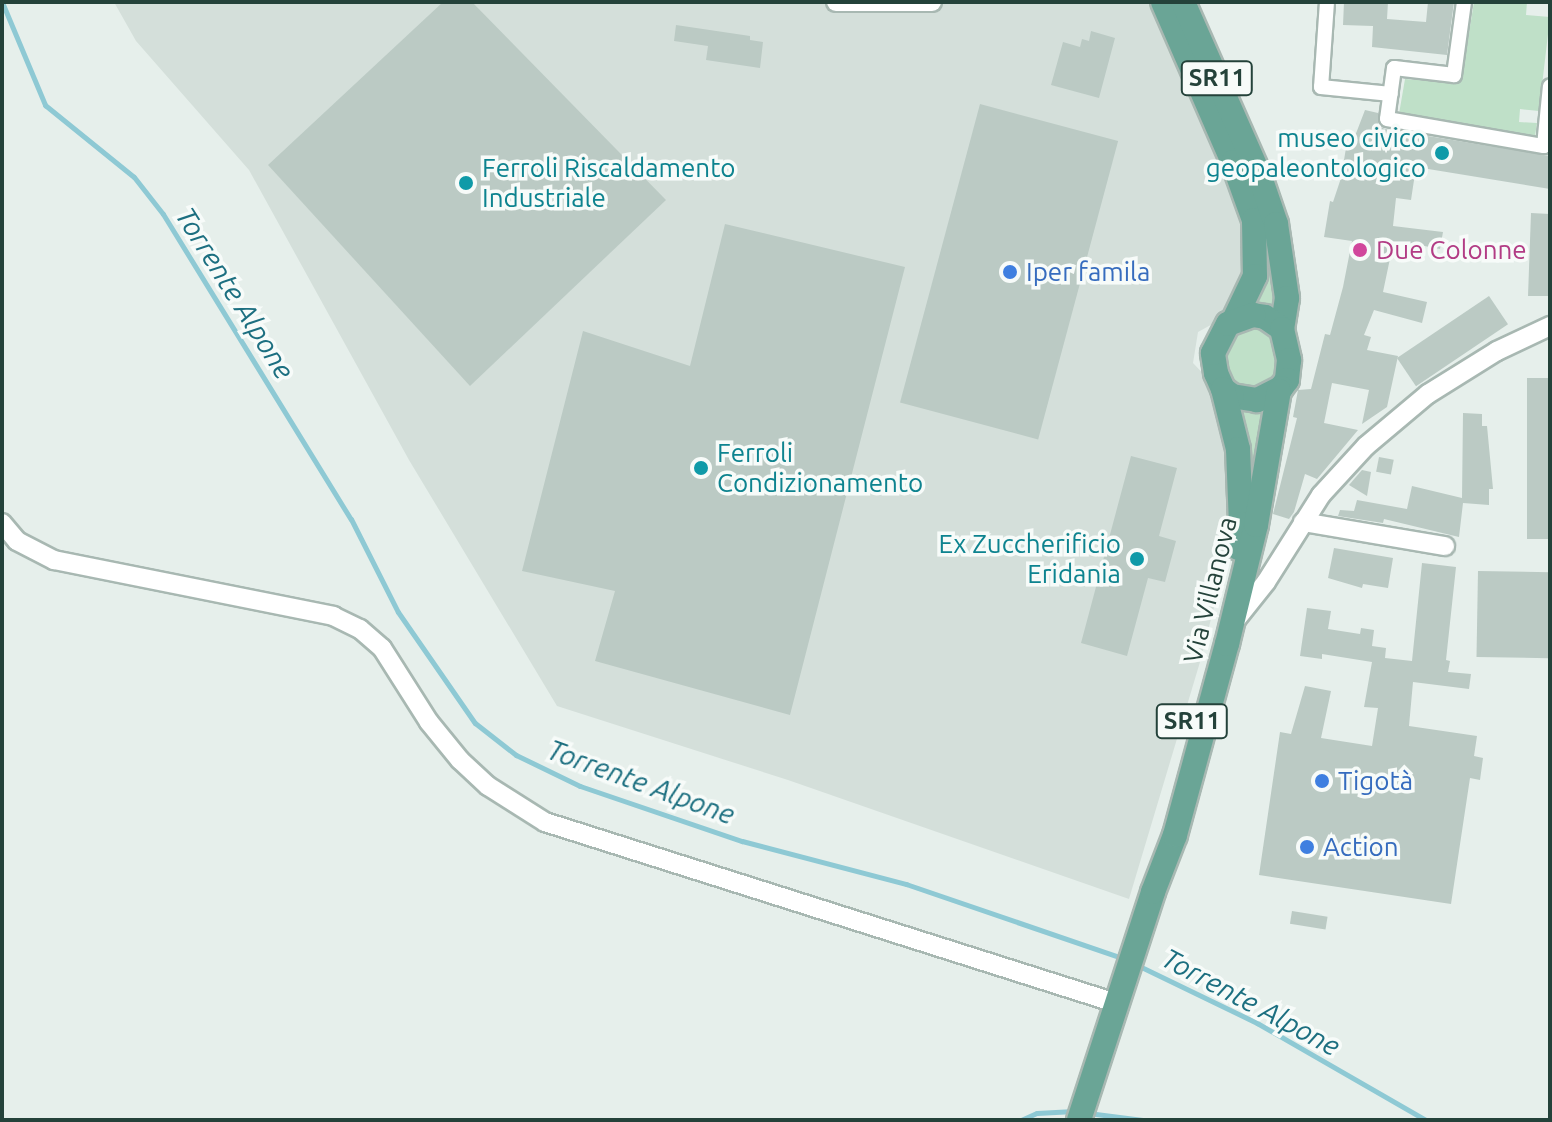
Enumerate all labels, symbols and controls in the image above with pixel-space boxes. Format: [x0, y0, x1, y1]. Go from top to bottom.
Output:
road number: SR11 [1179, 58, 1255, 98]
place label: museo civico geopaleontologico [1206, 122, 1426, 184]
marker: museo civico geopaleontologico [1433, 144, 1451, 162]
place label: Ferroli Riscaldamento Industriale [482, 152, 736, 214]
marker: Ferroli Riscaldamento Industriale [457, 174, 475, 192]
water label: Torrente Alpone [169, 201, 301, 385]
place label: Due Colonne [1376, 234, 1527, 266]
marker: Due Colonne [1351, 241, 1369, 259]
place label: Iper famila [1026, 256, 1150, 288]
marker: Iper famila [1001, 263, 1019, 281]
place label: Ferroli Condizionamento [717, 437, 923, 498]
marker: Ferroli Condizionamento [692, 459, 710, 477]
street label: Via Villanova [1177, 514, 1243, 666]
place label: Ex Zuccherificio Eridania [938, 528, 1121, 590]
marker: Ex Zuccherificio Eridania [1128, 550, 1146, 568]
road number: SR11 [1154, 701, 1230, 741]
water label: Torrente Alpone [543, 733, 739, 831]
place label: Tigotà [1338, 765, 1413, 797]
marker: Tigotà [1313, 772, 1331, 790]
place label: Action [1323, 831, 1399, 863]
marker: Action [1298, 838, 1316, 856]
water label: Torrente Alpone [1156, 941, 1346, 1063]

